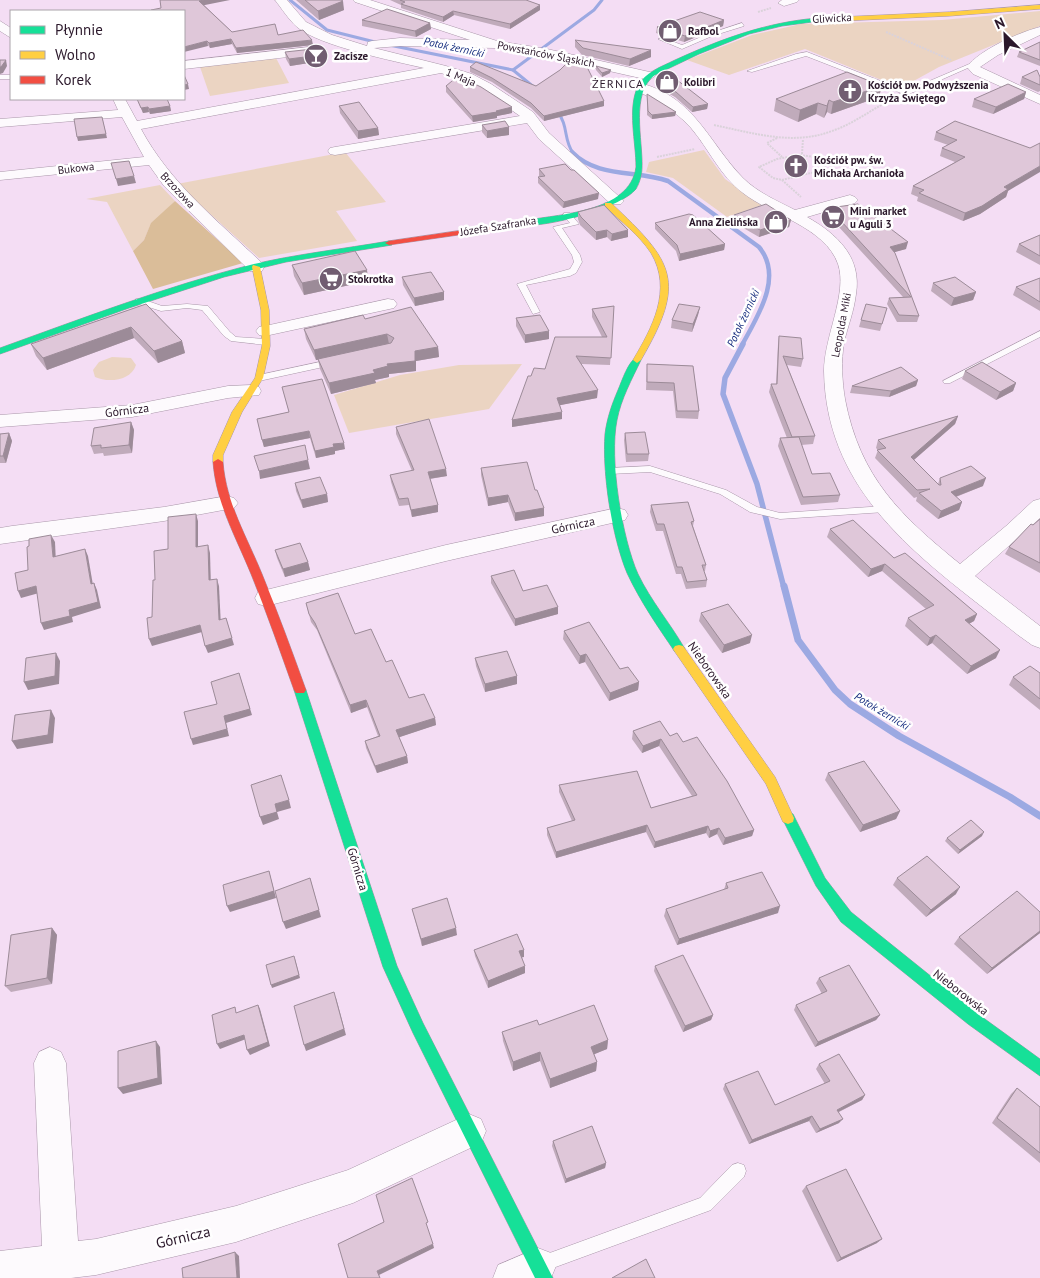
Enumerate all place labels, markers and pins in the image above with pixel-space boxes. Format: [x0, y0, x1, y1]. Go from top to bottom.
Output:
shop icon: Rafbol [657, 18, 683, 44]
place label: Rafbol [688, 24, 719, 38]
bar icon: Zacisze [303, 43, 329, 69]
place label: Zacisze [334, 49, 369, 63]
shop icon: Kolibri [654, 69, 680, 95]
place label: Kolibri [684, 75, 715, 89]
church icon: Kościół pw. Podwyższenia Krzyża Świętego [837, 78, 863, 104]
place label: Kościół pw. Podwyższenia Krzyża Świętego [868, 78, 989, 105]
church icon: Kościół pw. św. Michała Archanioła [783, 153, 809, 179]
place label: Kościół pw. św. Michała Archanioła [814, 153, 904, 180]
supermarket icon: Mini market u Aguli 3 [820, 204, 846, 230]
place label: Mini market u Aguli 3 [850, 204, 907, 231]
shop icon: Anna Zielińska [763, 209, 789, 235]
place label: Anna Zielińska [689, 215, 758, 229]
supermarket icon: Stokrotka [318, 266, 344, 292]
place label: Stokrotka [348, 272, 393, 286]

